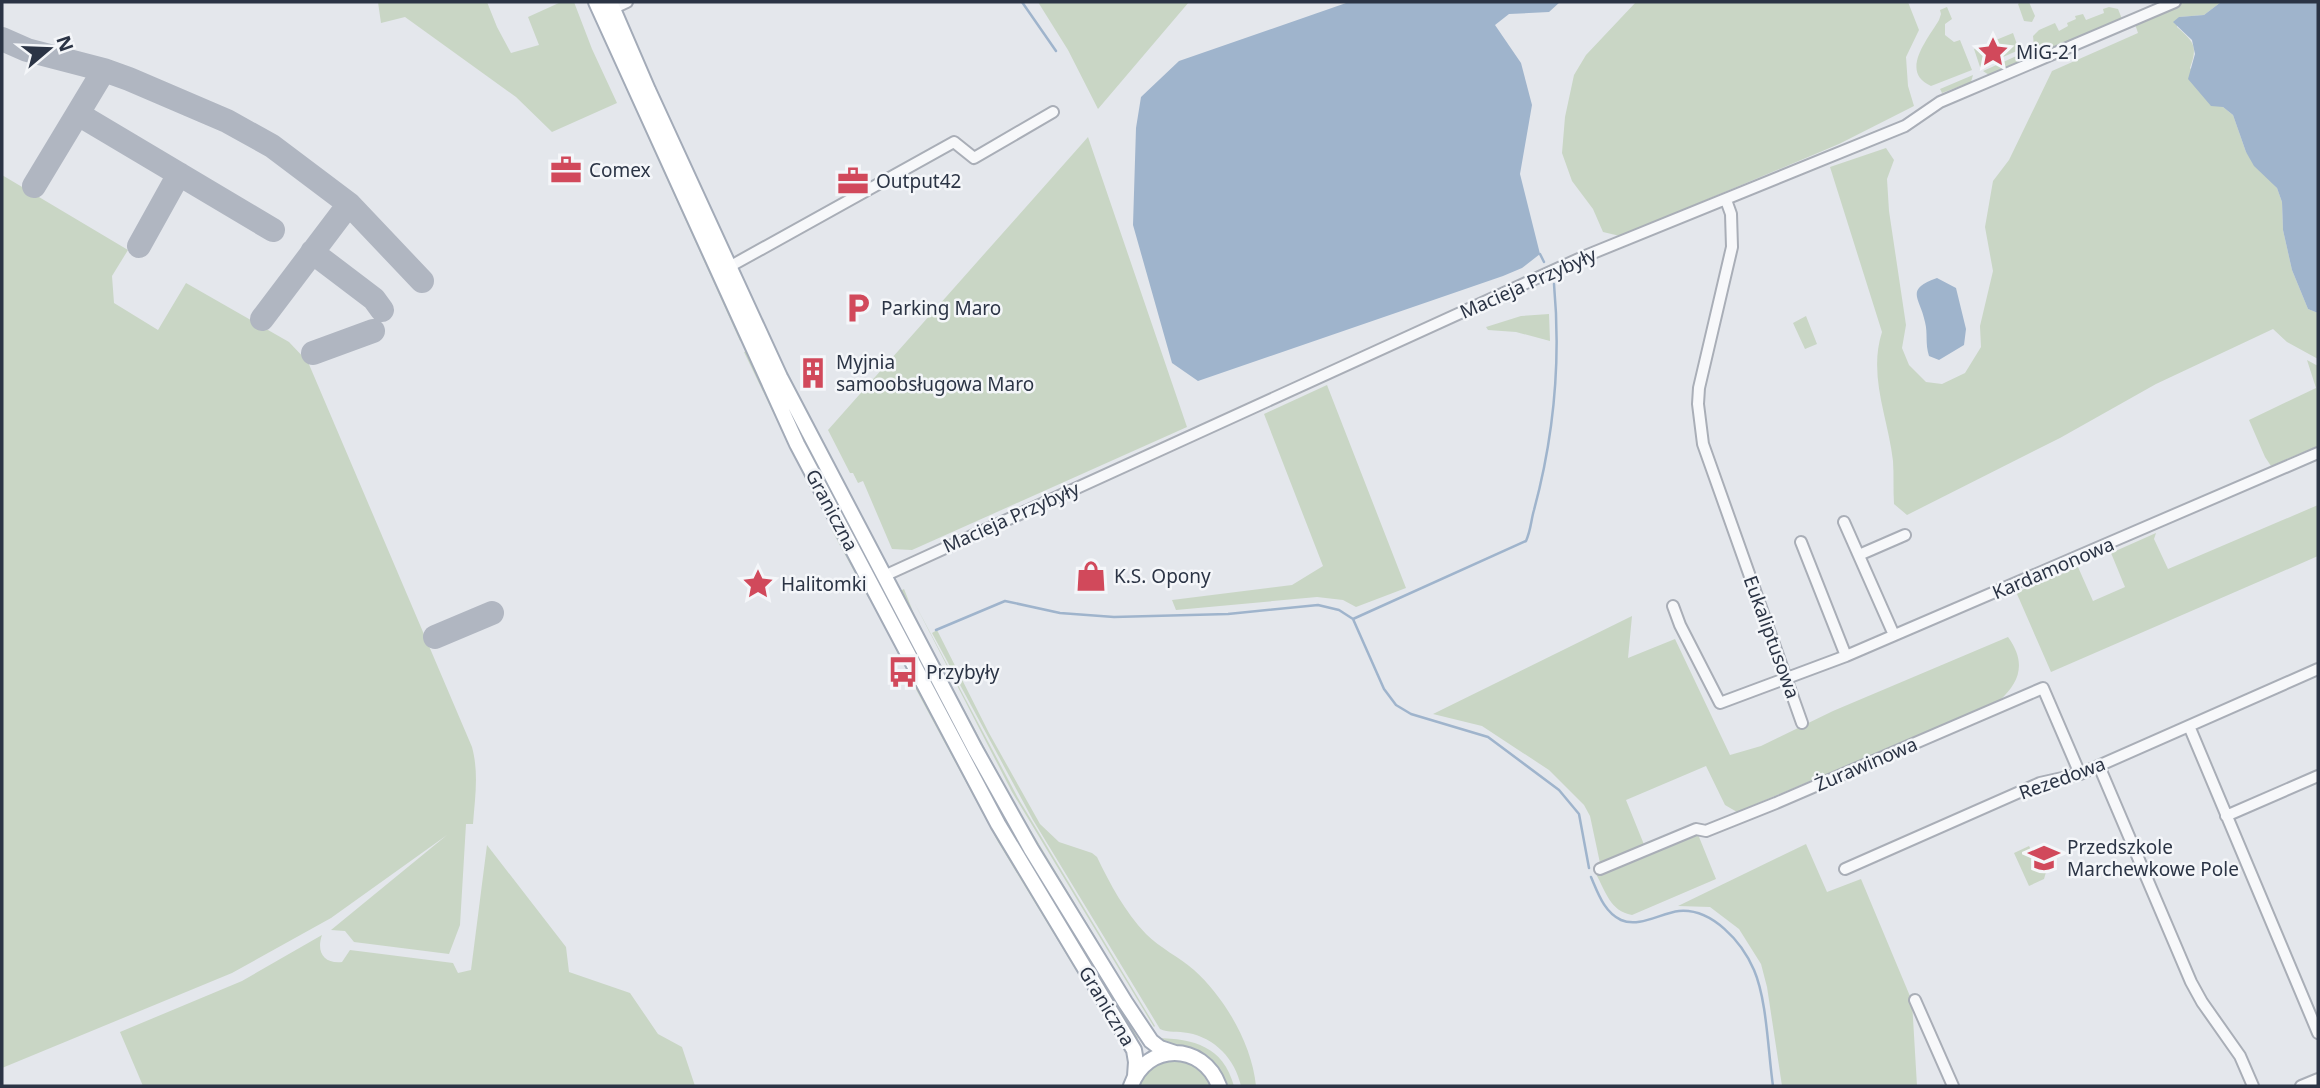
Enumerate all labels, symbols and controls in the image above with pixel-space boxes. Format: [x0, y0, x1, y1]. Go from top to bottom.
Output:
north arrow [14, 14, 84, 84]
text: N [50, 32, 80, 55]
place icon: MiG-21 [1976, 35, 2010, 69]
place label: MiG-21 [2016, 39, 2080, 65]
office icon: Comex [549, 153, 583, 187]
place label: Comex [589, 157, 651, 183]
office icon: Output42 [836, 164, 870, 198]
place label: Output42 [876, 168, 961, 194]
street label: Macieja Przybyły [1456, 241, 1601, 325]
parking icon: Parking Maro [841, 291, 875, 325]
place label: Parking Maro [881, 295, 1001, 321]
place label: Myjnia samoobsługowa Maro [836, 349, 1034, 397]
building icon: Myjnia samoobsługowa Maro [796, 356, 830, 390]
street label: Graniczna [800, 465, 864, 555]
street label: Macieja Przybyły [939, 475, 1084, 559]
street label: Kardamonowa [1988, 531, 2118, 605]
shop icon: K.S. Opony [1074, 559, 1108, 593]
place label: K.S. Opony [1114, 563, 1211, 589]
place icon: Halitomki [741, 567, 775, 601]
place label: Halitomki [781, 571, 867, 597]
street label: Eukaliptusowa [1738, 572, 1806, 702]
bus stop icon: Przybyły [886, 655, 920, 689]
place label: Przybyły [926, 659, 1000, 685]
street label: Żurawinowa [1811, 731, 1921, 797]
street label: Rezedowa [2015, 750, 2109, 806]
place label: Przedszkole Marchewkowe Pole [2067, 834, 2239, 882]
school or university icon: Przedszkole Marchewkowe Pole [2027, 841, 2061, 875]
street label: Graniczna [1073, 961, 1141, 1051]

